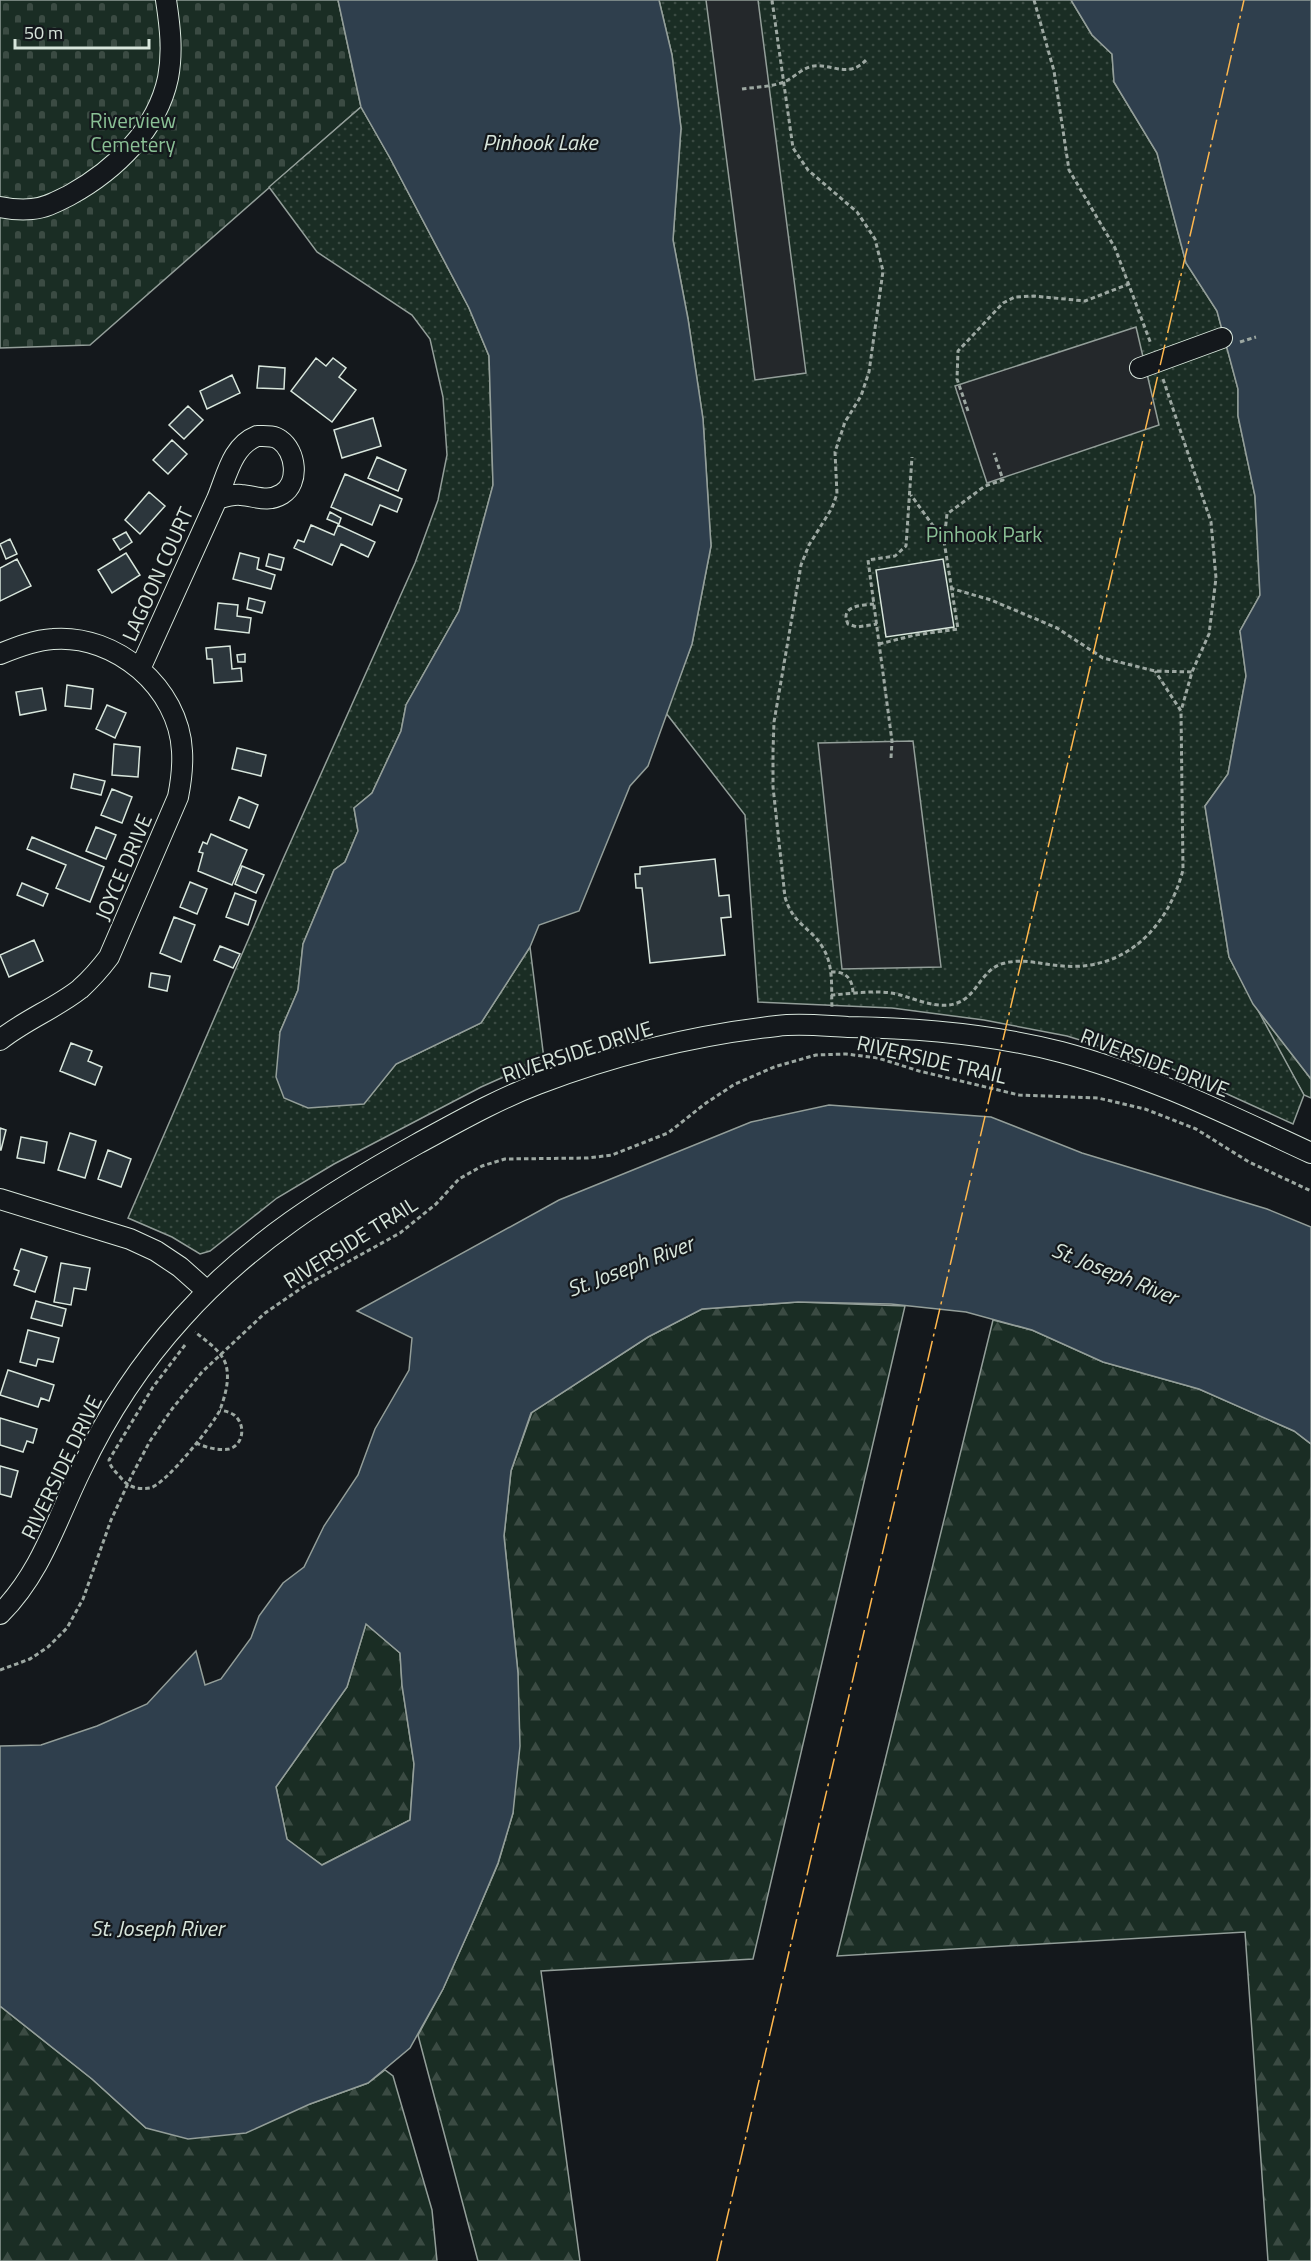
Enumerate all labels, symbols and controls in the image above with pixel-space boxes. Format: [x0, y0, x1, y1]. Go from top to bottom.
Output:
scale bar [15, 12, 148, 50]
text: 50 m [24, 19, 63, 46]
park label: Riverview Cemetery [90, 104, 176, 160]
water label: Pinhook Lake [483, 125, 599, 159]
street label: LAGOON COURT [113, 502, 201, 646]
park label: Pinhook Park [926, 518, 1042, 550]
street label: JOYCE DRIVE [86, 809, 160, 925]
street label: RIVERSIDE DRIVE [498, 1012, 656, 1090]
street label: RIVERSIDE DRIVE [1076, 1019, 1234, 1105]
street label: RIVERSIDE TRAIL [854, 1026, 1010, 1092]
street label: RIVERSIDE TRAIL [277, 1188, 423, 1296]
water label: St. Joseph River [562, 1225, 701, 1306]
water label: St. Joseph River [1047, 1232, 1186, 1315]
street label: RIVERSIDE DRIVE [12, 1390, 110, 1544]
water label: St. Joseph River [90, 1911, 227, 1945]

